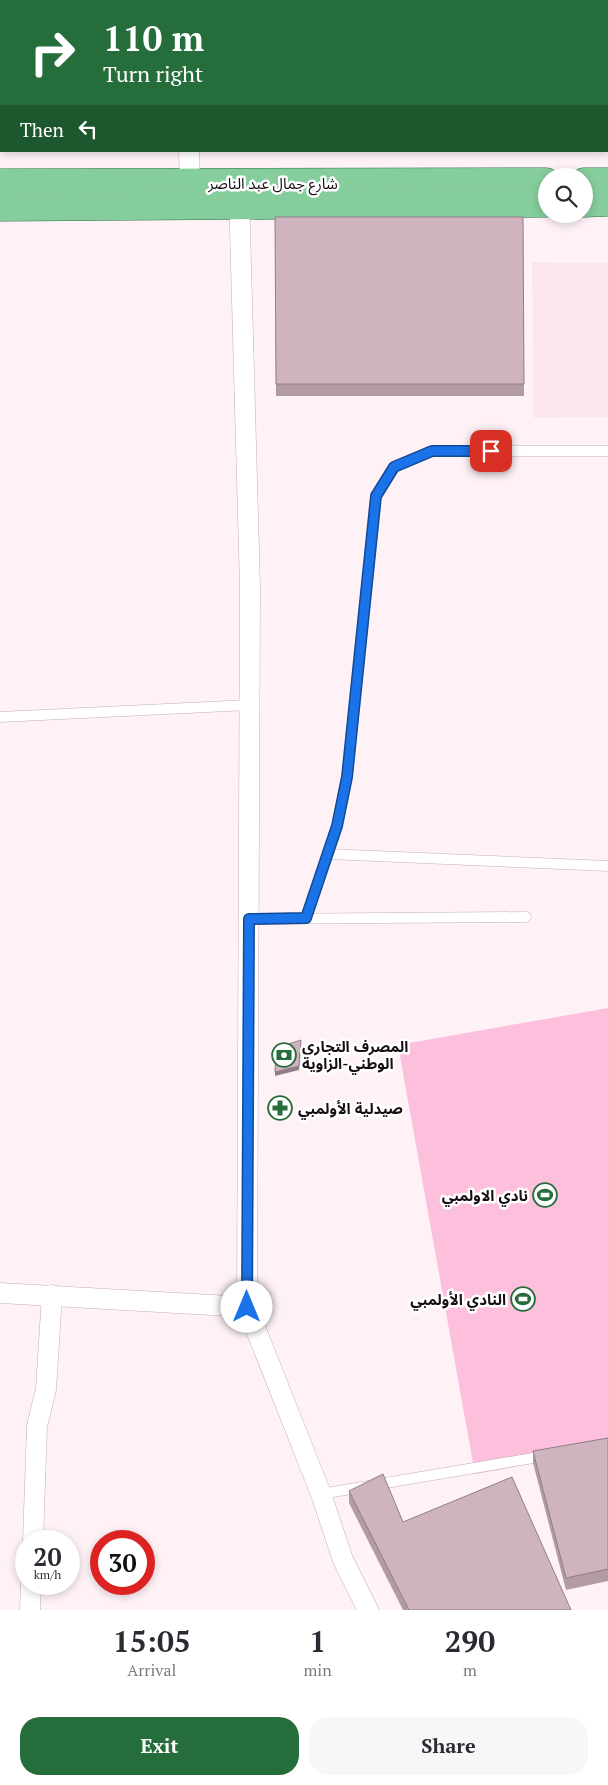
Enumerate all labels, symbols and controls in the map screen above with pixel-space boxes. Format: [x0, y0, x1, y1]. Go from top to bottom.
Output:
text: 110 m [103, 15, 204, 61]
icon: right [20, 20, 85, 85]
text: Turn right [103, 59, 203, 88]
icon: left [74, 115, 102, 143]
text: Then [20, 117, 64, 142]
map controls [538, 168, 593, 223]
button: search [538, 168, 593, 223]
street label: شارع جمال عبد الناصر [207, 173, 338, 196]
pin [470, 430, 512, 472]
icon: arrive [477, 437, 505, 465]
place label: المصرف التجاري الوطني-الزاوية [302, 1036, 408, 1075]
bank icon: المصرف التجاري الوطني-الزاوية [271, 1042, 297, 1068]
pharmacy icon: صيدلية الأولمبي [267, 1095, 293, 1121]
place label: صيدلية الأولمبي [298, 1098, 403, 1120]
sports icon: نادي الاولمبي [532, 1182, 558, 1208]
place label: نادي الاولمبي [442, 1185, 528, 1207]
position arrow [220, 1280, 272, 1332]
sports icon: النادي الأولمبي [510, 1286, 536, 1312]
place label: النادي الأولمبي [410, 1289, 506, 1311]
speed limit sign: 30 [90, 1530, 155, 1595]
text: 20 [33, 1540, 62, 1573]
text: km/h [34, 1567, 61, 1582]
text: 15:05 [113, 1621, 191, 1661]
text: 1 [309, 1621, 326, 1661]
text: 290 [444, 1621, 495, 1661]
text: Arrival [127, 1659, 176, 1681]
text: min [304, 1659, 332, 1681]
text: m [463, 1659, 477, 1681]
button: Exit [20, 1717, 299, 1775]
button: Share [309, 1717, 588, 1775]

